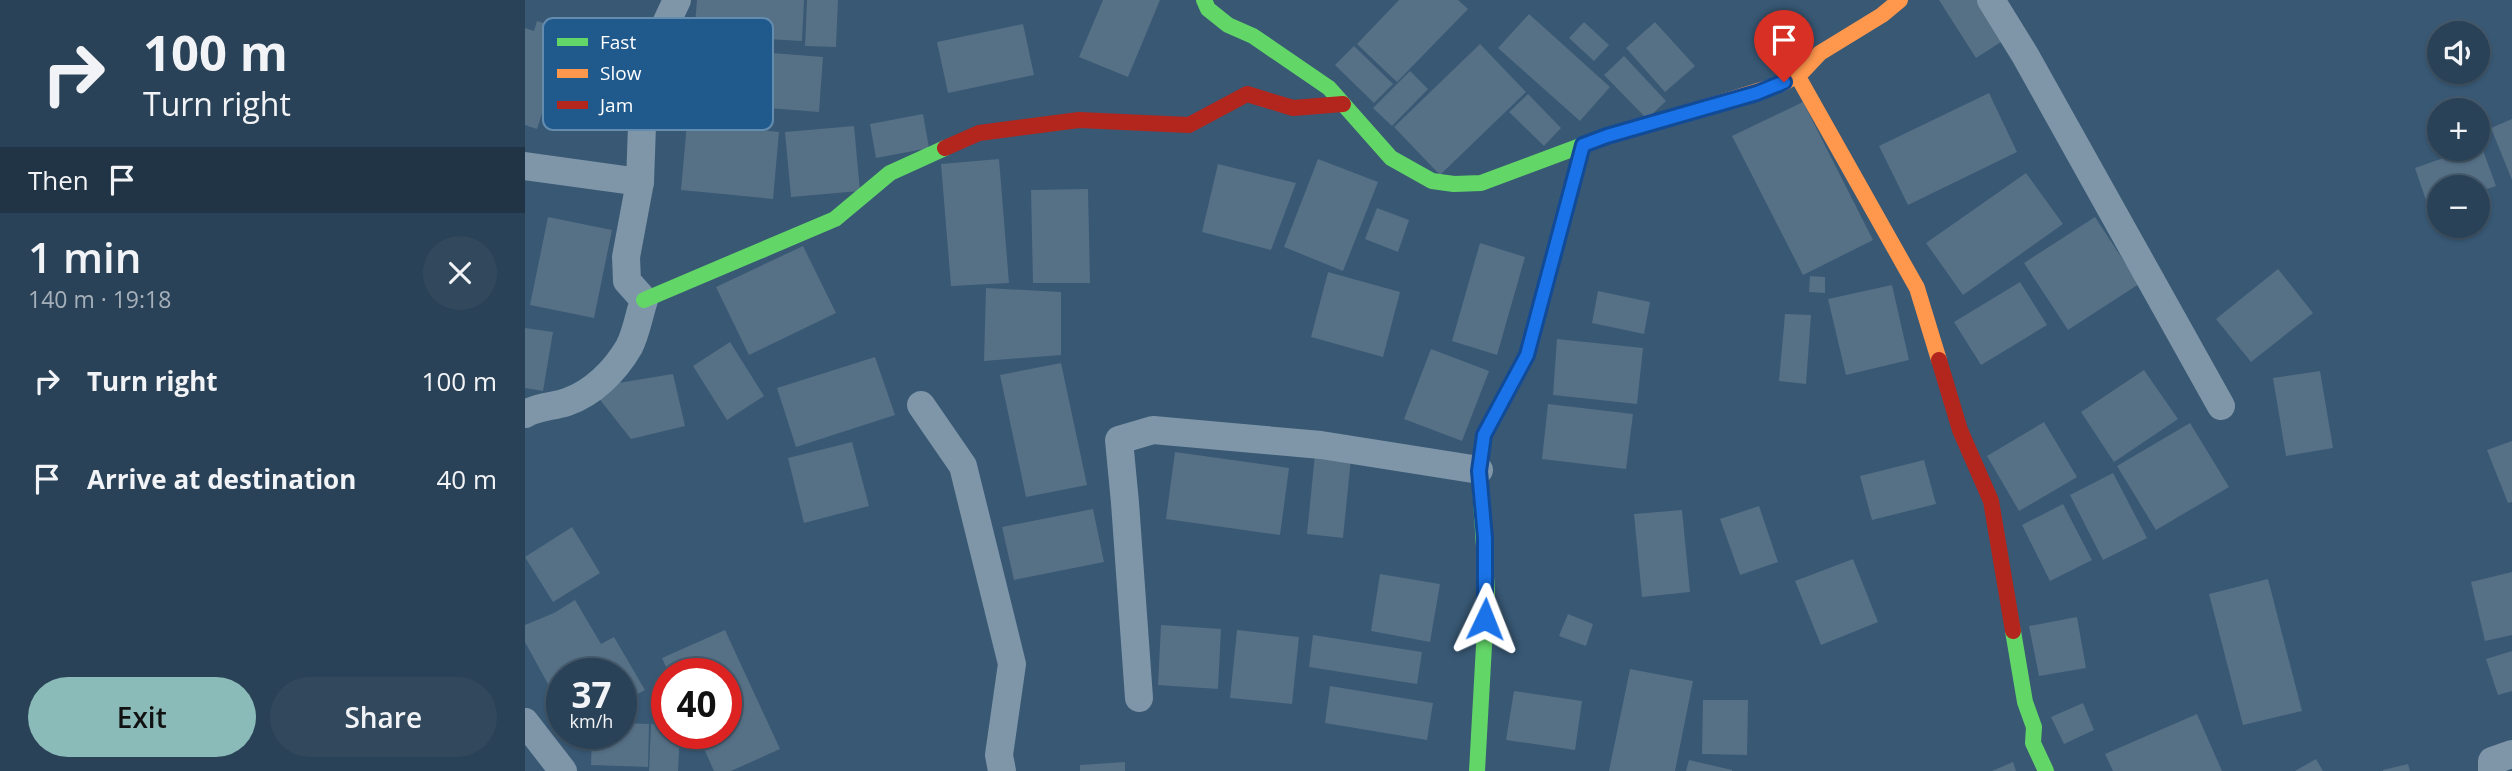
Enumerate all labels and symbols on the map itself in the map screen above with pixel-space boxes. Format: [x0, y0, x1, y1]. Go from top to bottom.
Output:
pin [1754, 10, 1814, 82]
legend [543, 18, 773, 130]
text: Fast [600, 29, 636, 55]
text: Slow [600, 60, 642, 86]
text: Jam [598, 92, 633, 118]
position arrow [1448, 582, 1522, 656]
speed limit sign: 40 [651, 658, 742, 749]

